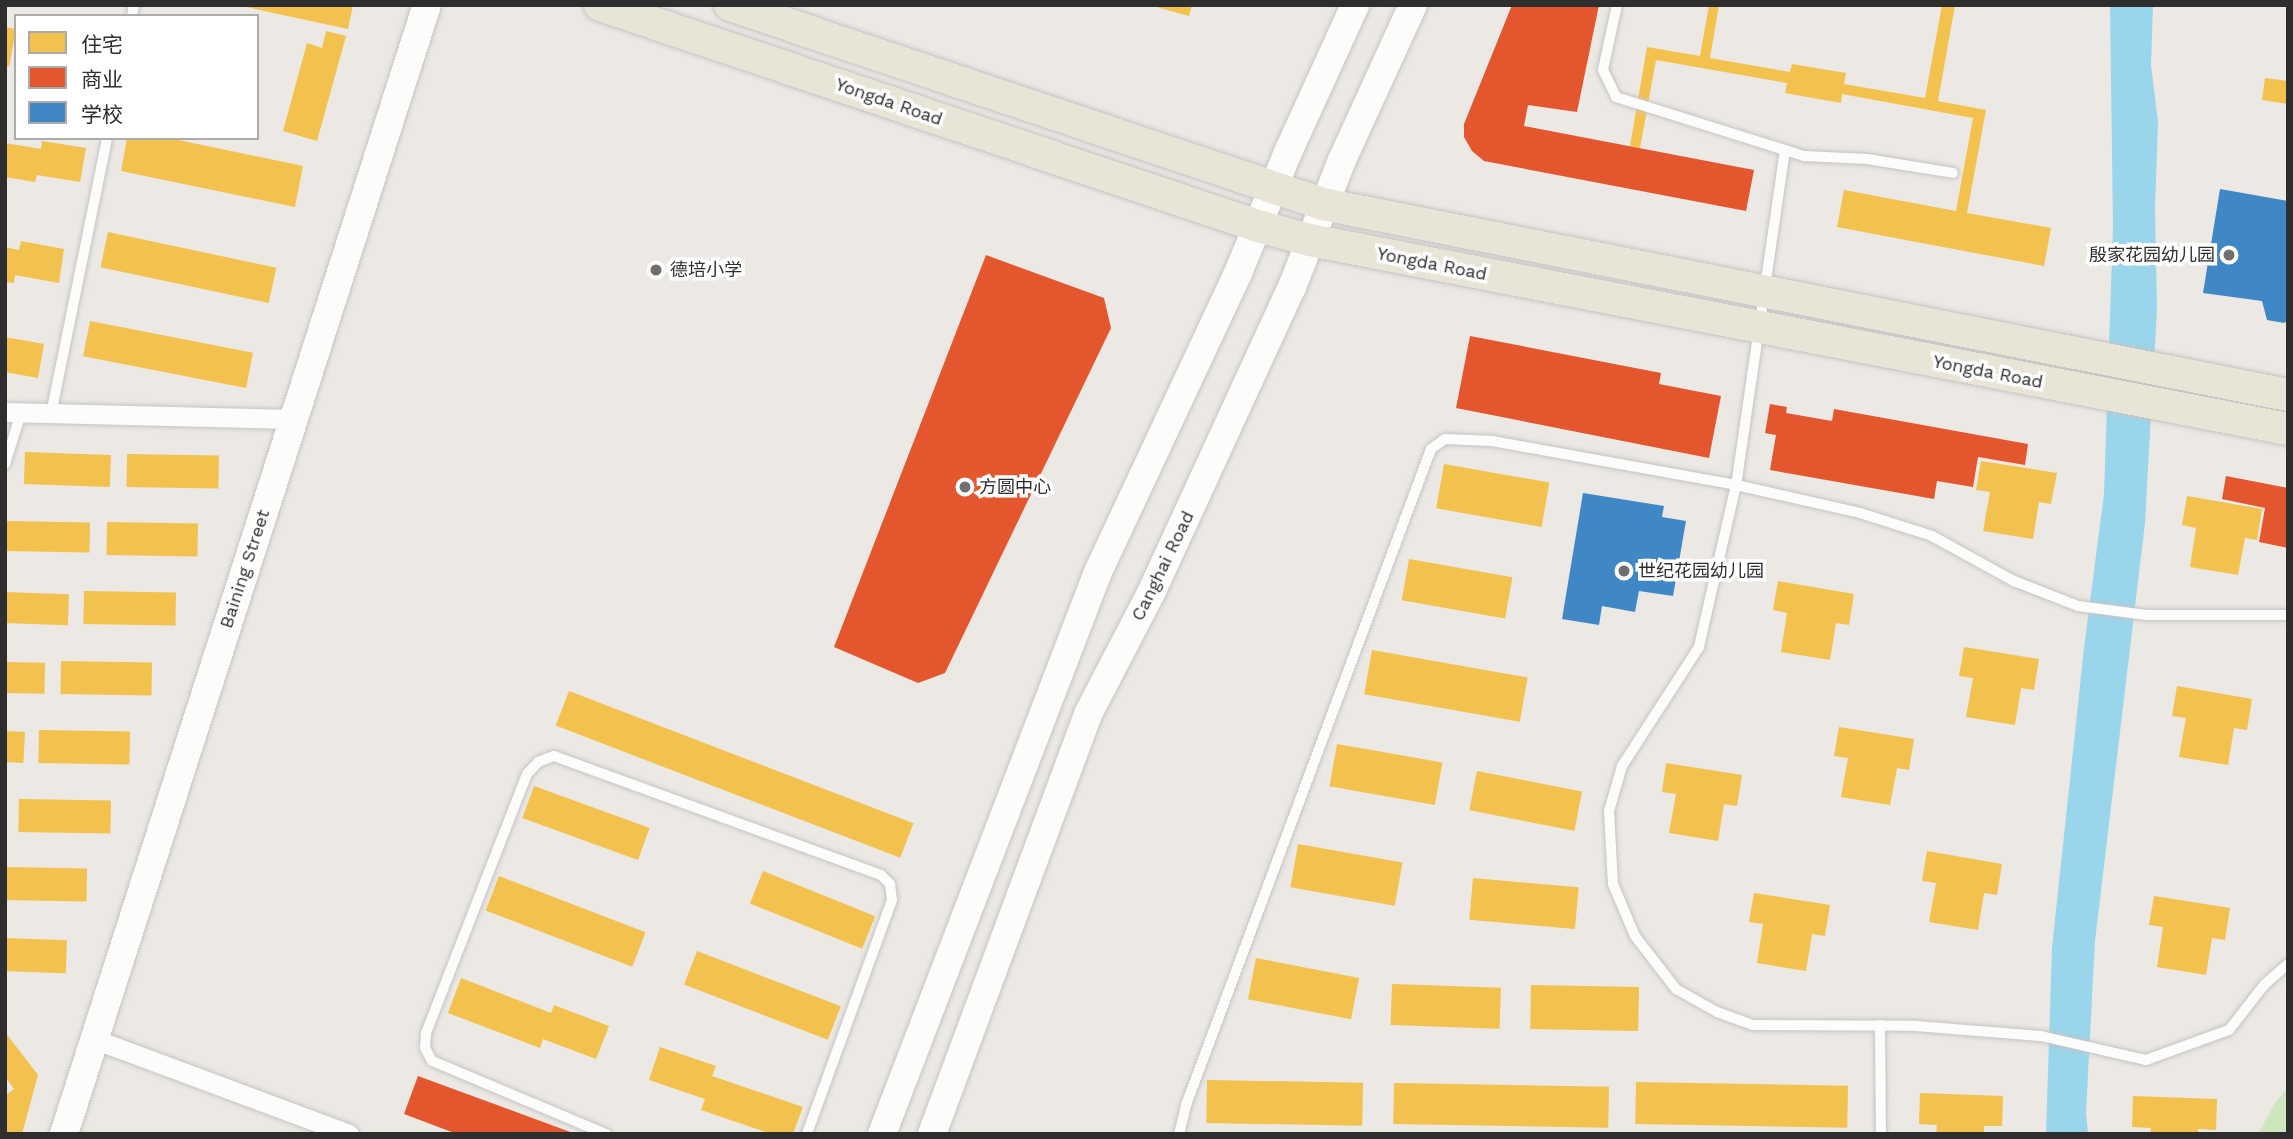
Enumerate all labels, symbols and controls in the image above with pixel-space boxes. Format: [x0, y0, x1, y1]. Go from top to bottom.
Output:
legend [14, 14, 259, 140]
text: 住宅 [81, 32, 123, 57]
text: 商业 [81, 67, 123, 92]
street label: Yongda Road [833, 74, 945, 130]
text: 学校 [81, 102, 123, 127]
street label: Yongda Road [1375, 243, 1489, 285]
place label: 殷家花园幼儿园 [2089, 244, 2215, 266]
marker: 殷家花园幼儿园 [2221, 247, 2237, 263]
place label: 德培小学 [670, 259, 742, 281]
marker: 德培小学 [648, 262, 664, 278]
street label: Yongda Road [1931, 351, 2045, 393]
place label: 方圆中心 [979, 476, 1051, 498]
marker: 方圆中心 [957, 479, 973, 495]
street label: Baining Street [216, 507, 274, 631]
street label: Canghai Road [1127, 508, 1199, 624]
place label: 世纪花园幼儿园 [1638, 560, 1764, 582]
marker: 世纪花园幼儿园 [1616, 563, 1632, 579]

